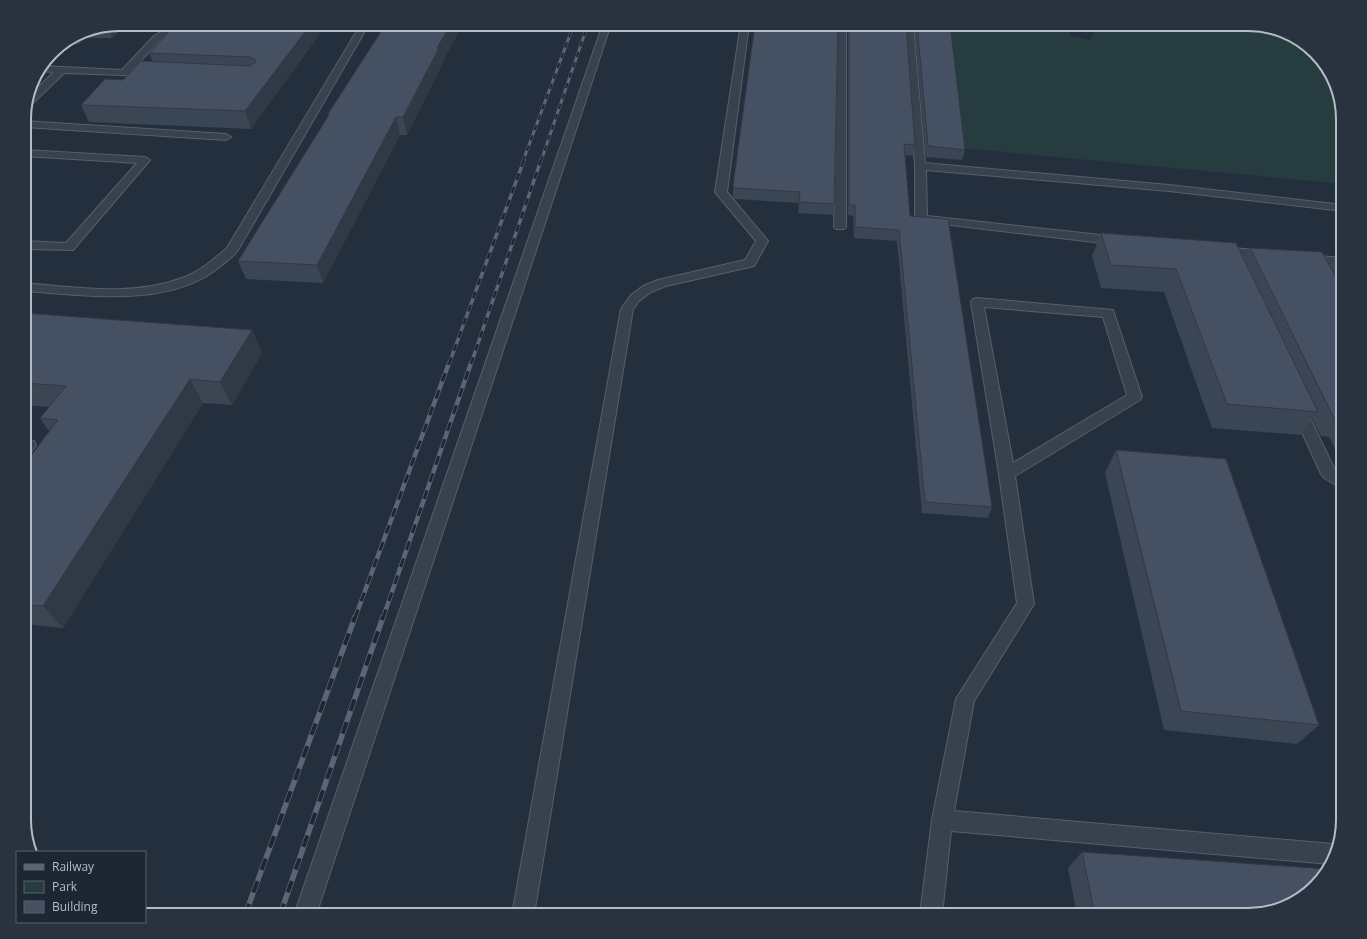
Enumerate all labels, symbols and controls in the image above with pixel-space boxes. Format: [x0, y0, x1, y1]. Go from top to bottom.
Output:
legend [16, 851, 146, 923]
text: Railway [52, 858, 95, 875]
text: Park [52, 878, 78, 895]
text: Building [52, 898, 98, 915]

